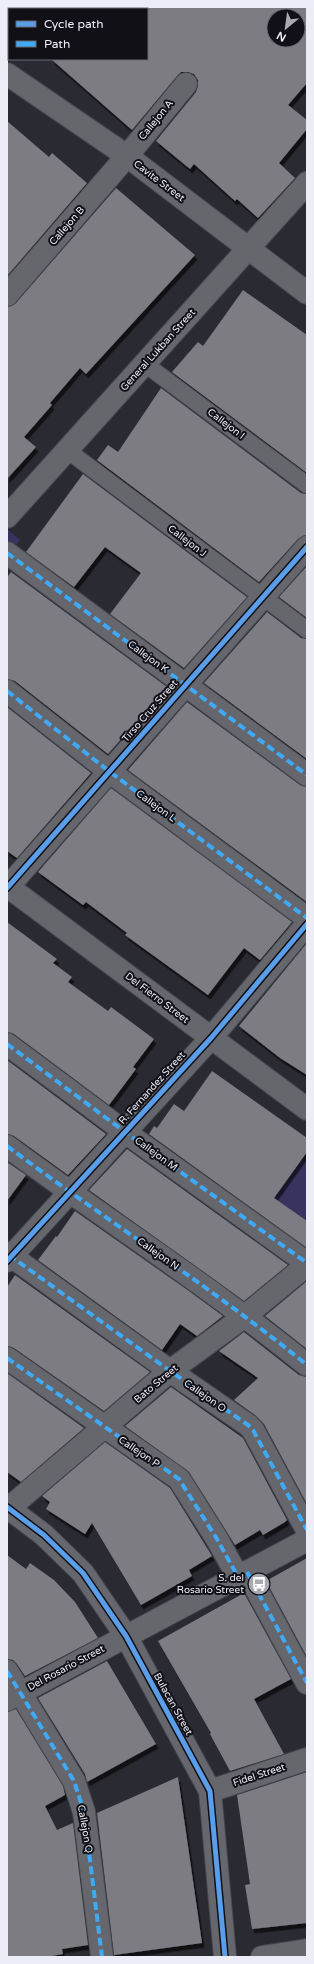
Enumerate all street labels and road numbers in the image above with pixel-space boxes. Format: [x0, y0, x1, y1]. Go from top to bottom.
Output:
street label: Callejon A [136, 98, 176, 142]
street label: Cavite Street [131, 158, 187, 204]
street label: Callejon B [47, 204, 87, 248]
street label: General Lukban Street [118, 306, 198, 393]
street label: Callejon I [205, 406, 247, 442]
street label: Callejon J [165, 523, 209, 559]
street label: Callejon K [125, 638, 171, 676]
street label: Tirso Cruz Street [120, 677, 180, 745]
street label: Callejon L [134, 788, 178, 825]
street label: Del Fierro Street [123, 970, 191, 1026]
street label: R. Fernandez Street [116, 1049, 188, 1127]
street label: Callejon M [132, 1134, 180, 1174]
street label: Callejon N [135, 1235, 181, 1273]
street label: Bato Street [132, 1362, 180, 1406]
street label: Callejon O [182, 1377, 228, 1415]
street label: Callejon P [116, 1434, 162, 1470]
street label: Del Rosario Street [26, 1643, 107, 1693]
street label: Bulacan Street [151, 1671, 195, 1737]
street label: Fidel Street [231, 1761, 287, 1789]
street label: Callejon Q [75, 1804, 95, 1854]

